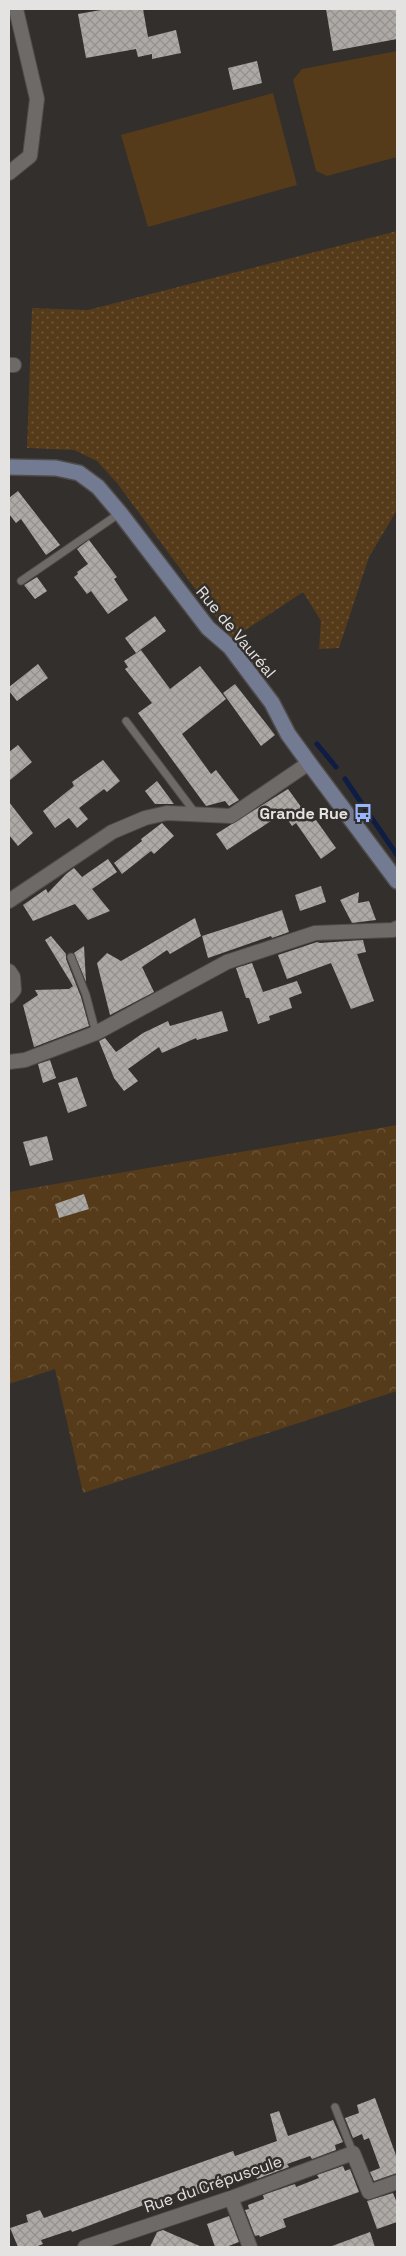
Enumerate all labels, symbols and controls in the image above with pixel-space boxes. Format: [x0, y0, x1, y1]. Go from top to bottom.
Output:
street label: Rue de Vauréal [191, 582, 281, 682]
bus stop icon: Grande Rue [352, 802, 374, 824]
place label: Grande Rue [259, 803, 348, 824]
street label: Rue du Crépuscule [141, 2151, 285, 2217]

